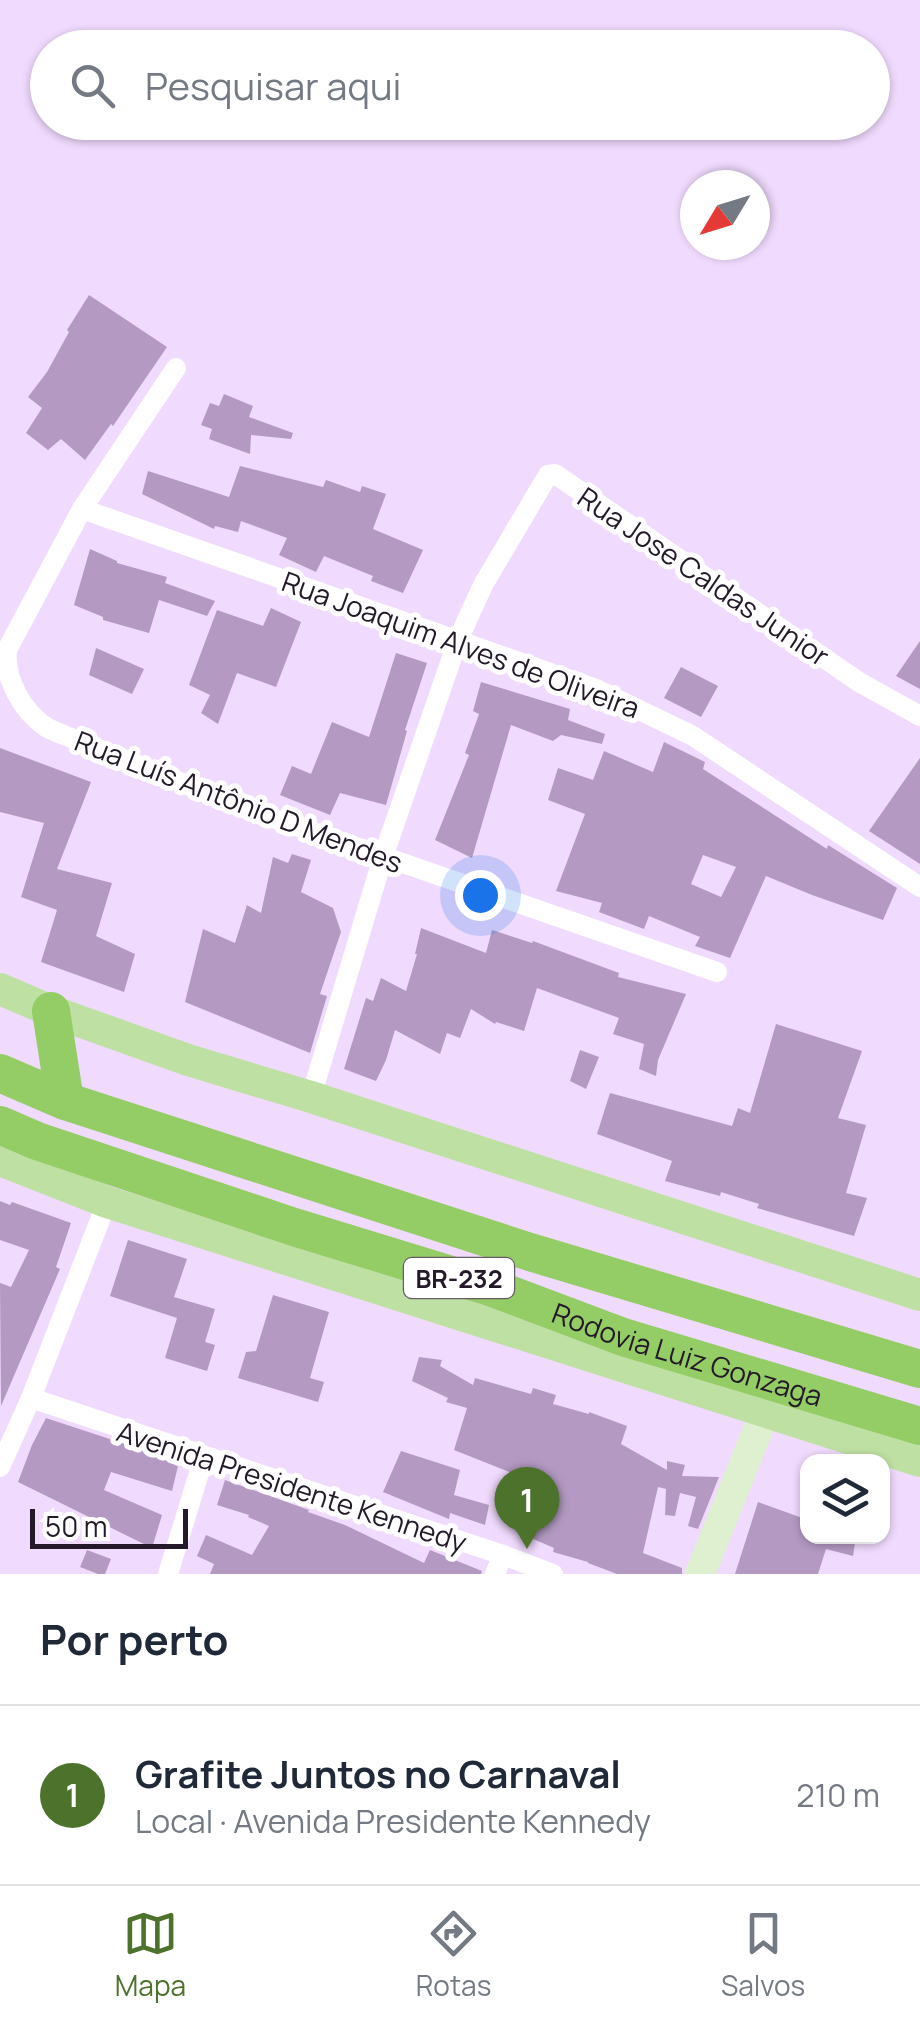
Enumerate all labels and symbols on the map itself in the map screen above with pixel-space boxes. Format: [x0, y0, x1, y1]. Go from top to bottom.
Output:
north arrow [680, 170, 770, 260]
street label: Rua Jose Caldas Junior [571, 478, 837, 674]
street label: Rua Joaquim Alves de Oliveira [277, 562, 645, 726]
street label: Rua Luís Antônio D Mendes [70, 721, 408, 881]
your location [455, 870, 506, 921]
road number: BR-232 [404, 1258, 514, 1298]
street label: Rodovia Luiz Gonzaga [547, 1293, 827, 1415]
street label: Avenida Presidente Kennedy [112, 1411, 472, 1561]
pin: 1 [494, 1466, 560, 1549]
scale bar [30, 1504, 188, 1548]

